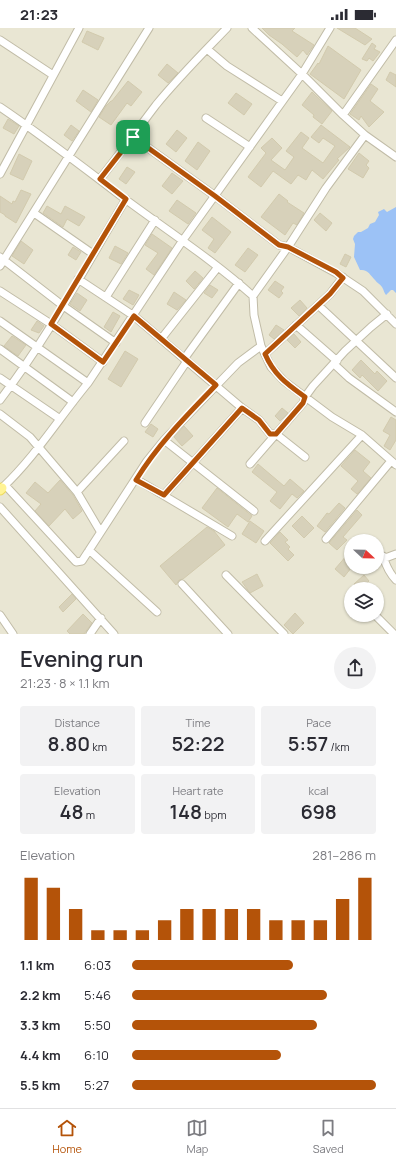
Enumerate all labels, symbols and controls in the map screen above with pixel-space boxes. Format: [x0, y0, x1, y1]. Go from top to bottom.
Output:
text: 21:23 [20, 4, 58, 25]
pin [116, 120, 150, 154]
icon: arrive [122, 126, 144, 148]
north arrow [344, 534, 384, 574]
map controls [344, 534, 384, 622]
button: layers [344, 582, 384, 622]
text: Evening run [20, 644, 143, 674]
button: share [334, 647, 376, 689]
text: 21:23 · 8 × 1.1 km [20, 674, 110, 692]
text: Distance [55, 715, 100, 730]
text: Time [186, 715, 210, 730]
text: Pace [306, 715, 331, 730]
text: 8.80 [48, 730, 90, 757]
text: 52:22 [172, 730, 224, 757]
text: 5:57 [288, 730, 328, 757]
text: km [90, 739, 107, 754]
text: /km [328, 739, 349, 754]
text: Elevation [54, 783, 101, 798]
text: Heart rate [172, 783, 224, 798]
text: kcal [309, 783, 329, 798]
text: 48 [60, 798, 84, 825]
text: 148 [169, 798, 202, 825]
text: 698 [300, 798, 337, 825]
text: m [84, 807, 95, 822]
text: bpm [202, 807, 227, 822]
text: Elevation [20, 846, 75, 864]
text: 281–286 m [312, 846, 376, 864]
text: 1.1 km [20, 956, 55, 974]
text: 6:03 [84, 956, 111, 974]
text: 2.2 km [20, 986, 61, 1004]
text: 5:46 [84, 986, 111, 1004]
text: 3.3 km [20, 1016, 60, 1034]
text: 5:50 [84, 1016, 111, 1034]
text: 4.4 km [20, 1046, 61, 1064]
text: 6:10 [84, 1046, 109, 1064]
text: 5.5 km [20, 1076, 60, 1094]
text: 5:27 [84, 1076, 109, 1094]
tab: Home [52, 1117, 82, 1156]
tab: Map [186, 1117, 208, 1156]
tab: Saved [313, 1117, 344, 1156]

